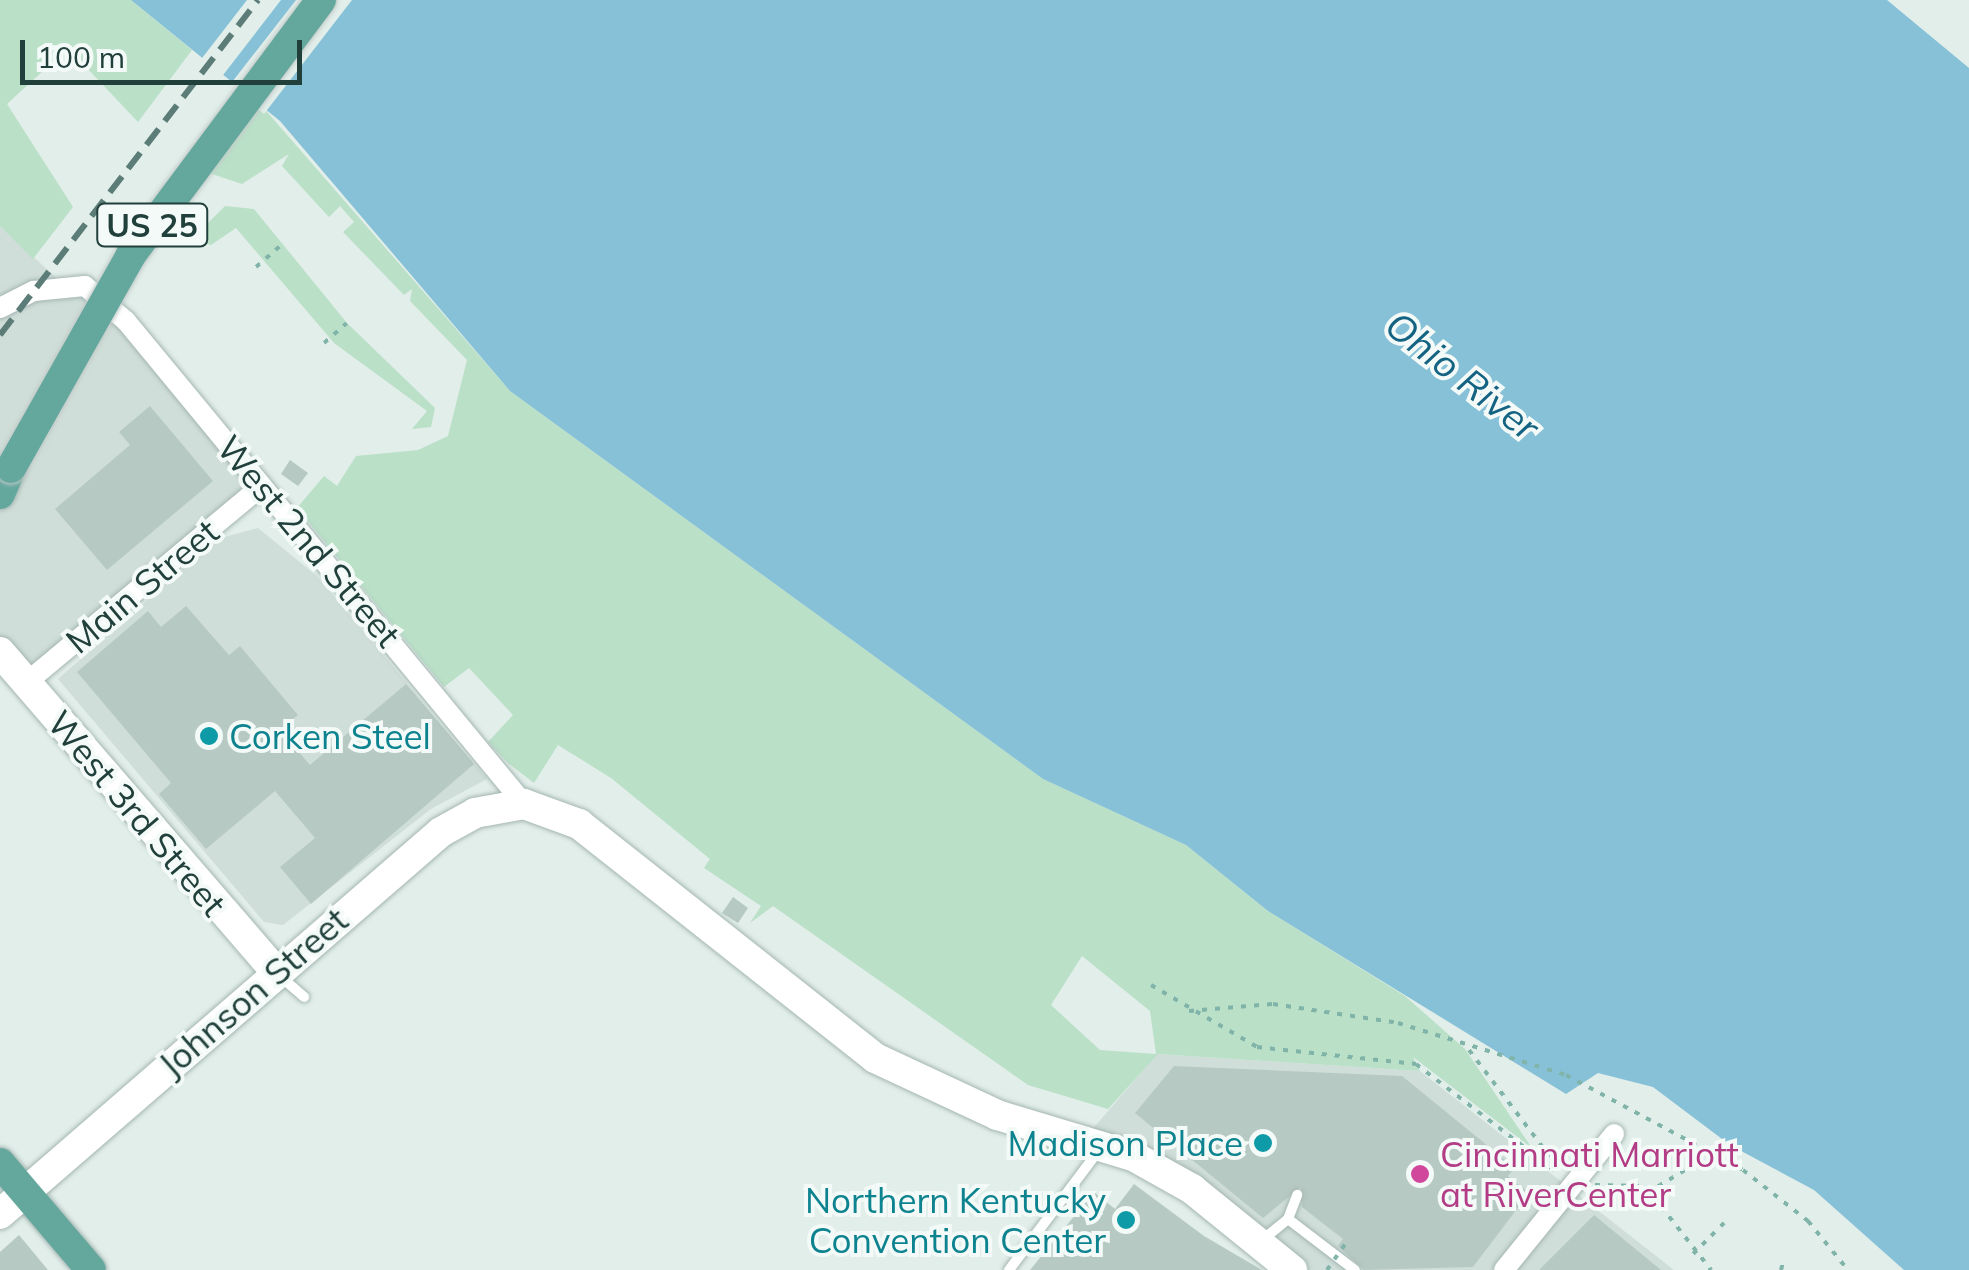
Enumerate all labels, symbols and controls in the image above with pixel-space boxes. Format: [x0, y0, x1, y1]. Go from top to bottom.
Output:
scale bar [25, 20, 308, 82]
text: 100 m [37, 38, 125, 76]
road number: US 25 [94, 198, 210, 252]
water label: Ohio River [1376, 302, 1548, 450]
street label: West 2nd Street [208, 427, 410, 655]
street label: Main Street [57, 510, 227, 662]
street label: West 3rd Street [39, 702, 235, 924]
place label: Corken Steel [229, 715, 431, 757]
marker: Corken Steel [198, 725, 220, 747]
street label: Johnson Street [150, 899, 356, 1085]
place label: Madison Place [1008, 1122, 1243, 1164]
marker: Madison Place [1252, 1132, 1274, 1154]
place label: Cincinnati Marriott at RiverCenter [1440, 1133, 1739, 1215]
marker: Cincinnati Marriott at RiverCenter [1409, 1163, 1431, 1185]
place label: Northern Kentucky Convention Center [805, 1179, 1106, 1261]
marker: Northern Kentucky Convention Center [1115, 1209, 1137, 1231]

